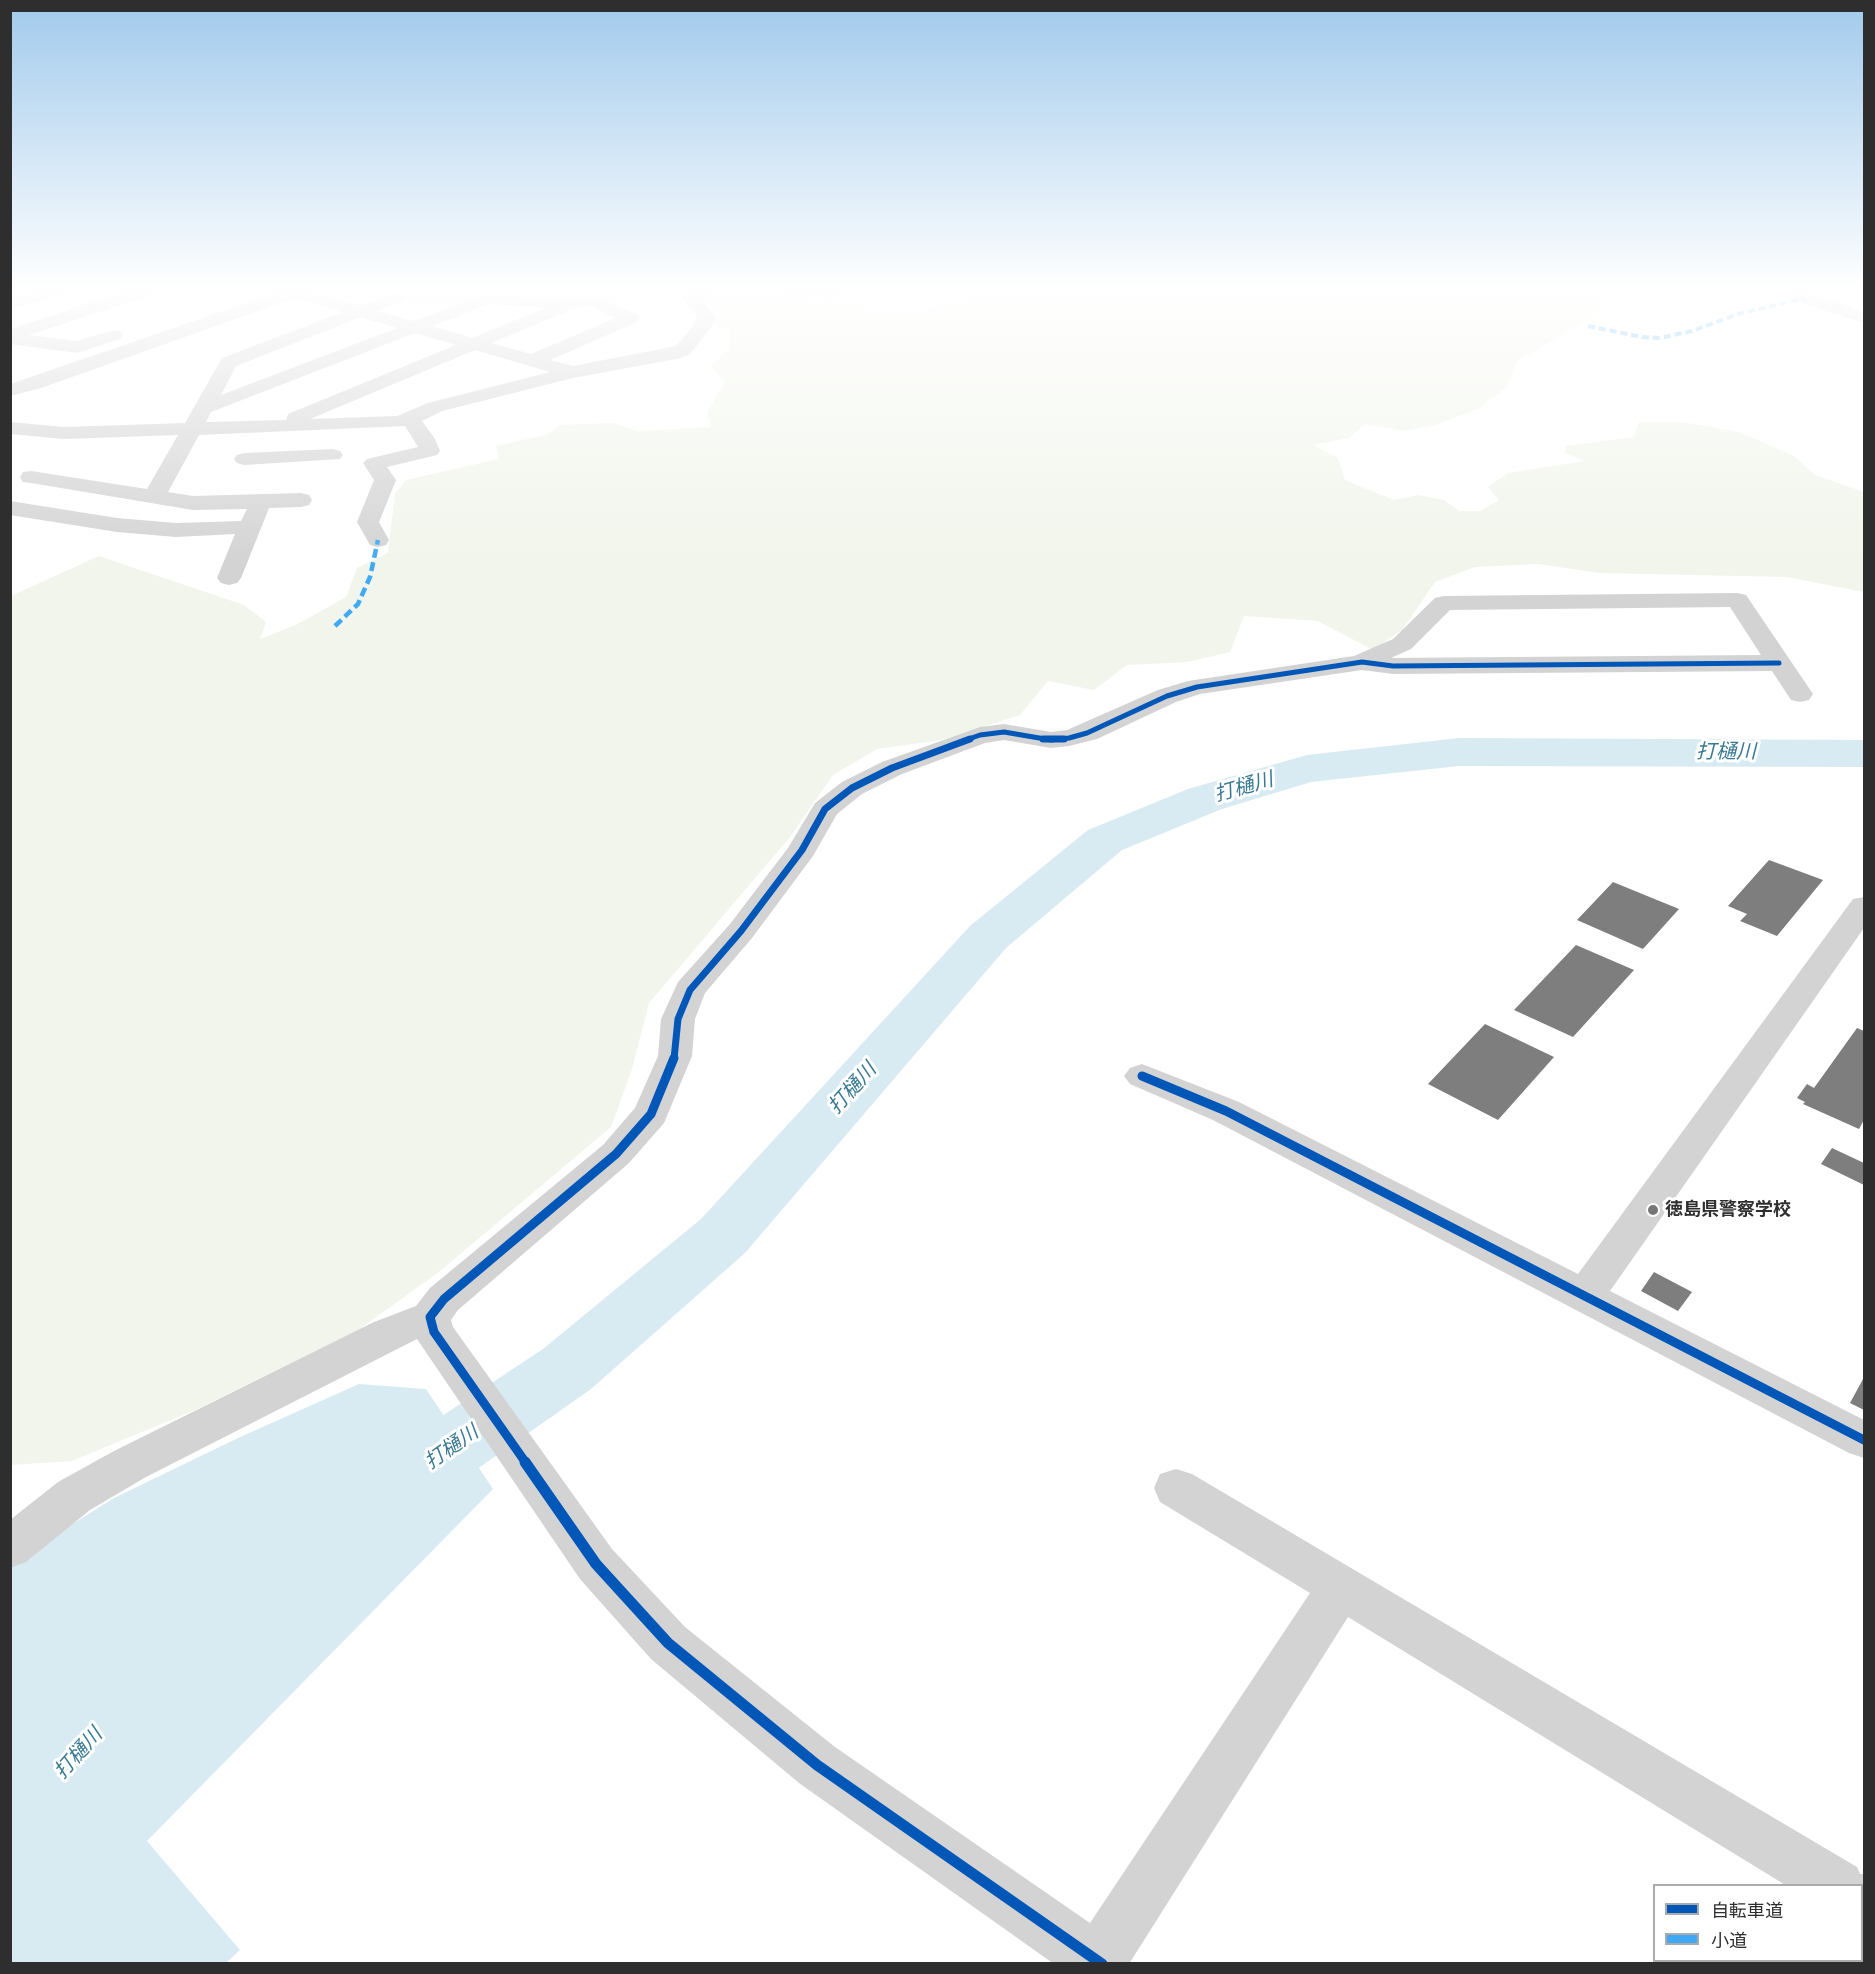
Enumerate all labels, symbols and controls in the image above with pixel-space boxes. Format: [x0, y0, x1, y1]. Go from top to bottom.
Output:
water label: 打樋川 [1696, 741, 1756, 765]
water label: 打樋川 [1212, 768, 1276, 808]
water label: 打樋川 [824, 1059, 882, 1119]
place label: 徳島県警察学校 [1665, 1199, 1791, 1221]
marker: 徳島県警察学校 [1646, 1203, 1660, 1217]
water label: 打樋川 [421, 1421, 483, 1475]
water label: 打樋川 [50, 1724, 108, 1784]
legend [1653, 1884, 1863, 1962]
text: 自転車道 [1711, 1900, 1783, 1922]
text: 小道 [1711, 1930, 1747, 1952]

